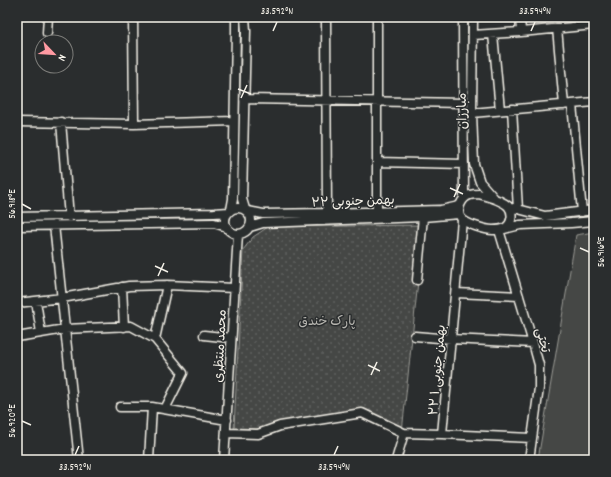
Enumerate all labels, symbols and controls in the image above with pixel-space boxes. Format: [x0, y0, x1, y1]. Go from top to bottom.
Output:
text: 33.592°N [261, 5, 293, 19]
text: 33.594°N [519, 5, 551, 19]
north arrow [34, 34, 74, 74]
text: N [53, 52, 70, 64]
street label: مبارزان [454, 92, 473, 129]
text: 56.918°E [6, 189, 20, 219]
street label: ۲۲ بهمن جنوبی [311, 192, 395, 213]
text: 56.916°E [595, 236, 609, 267]
street label: محمد منتظری [210, 309, 233, 383]
park label: پارک خندق [298, 313, 356, 332]
street label: ۲۲ بهمن جنوبی ۱ [425, 324, 452, 416]
street label: تختی [529, 326, 554, 356]
text: 56.920°E [6, 404, 20, 438]
text: 33.592°N [59, 461, 91, 475]
text: 33.594°N [318, 461, 350, 475]

